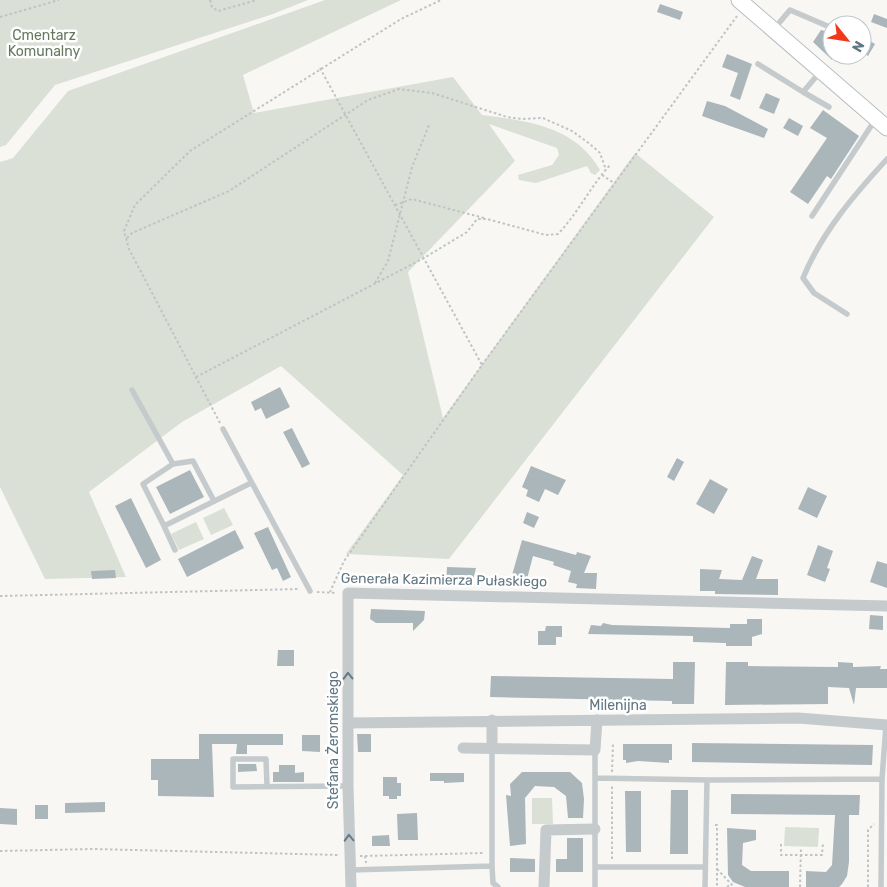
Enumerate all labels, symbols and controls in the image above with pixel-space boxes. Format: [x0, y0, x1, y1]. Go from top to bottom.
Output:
north arrow [822, 15, 872, 65]
park label: Cmentarz Komunalny [8, 27, 81, 60]
text: N [848, 38, 868, 55]
street label: Generała Kazimierza Pułaskiego [341, 570, 547, 590]
street label: Stefana Żeromskiego [325, 671, 342, 809]
one-way arrow [343, 672, 353, 680]
street label: Milenijna [589, 697, 647, 714]
one-way arrow [344, 834, 355, 842]

